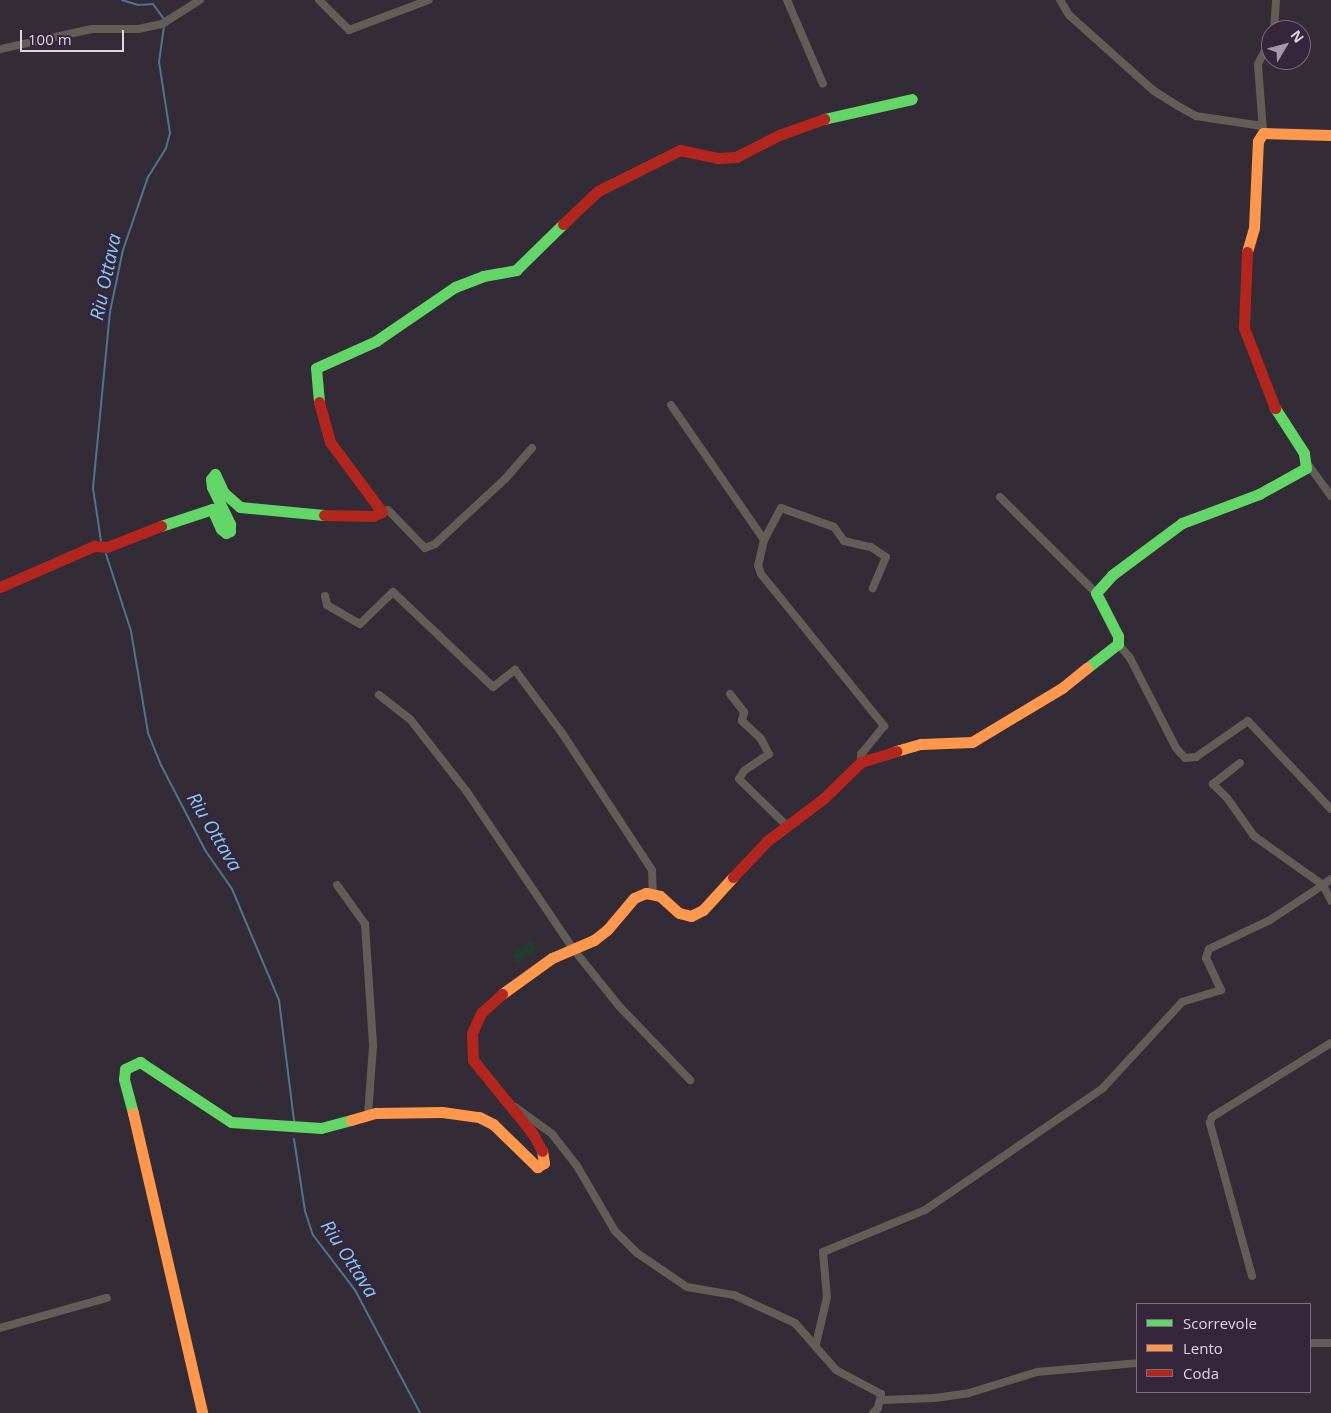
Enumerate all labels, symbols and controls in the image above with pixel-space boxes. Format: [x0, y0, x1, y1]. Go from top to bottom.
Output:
scale bar [22, 20, 126, 52]
north arrow [1261, 20, 1311, 70]
text: N [1287, 26, 1309, 47]
text: 100 m [28, 29, 72, 49]
water label: Riu Ottava [86, 232, 126, 322]
water label: Riu Ottava [182, 788, 246, 876]
water label: Riu Ottava [315, 1216, 383, 1302]
legend [1136, 1303, 1311, 1393]
text: Scorrevole [1183, 1313, 1257, 1333]
text: Lento [1183, 1338, 1223, 1358]
text: Coda [1183, 1363, 1219, 1383]

